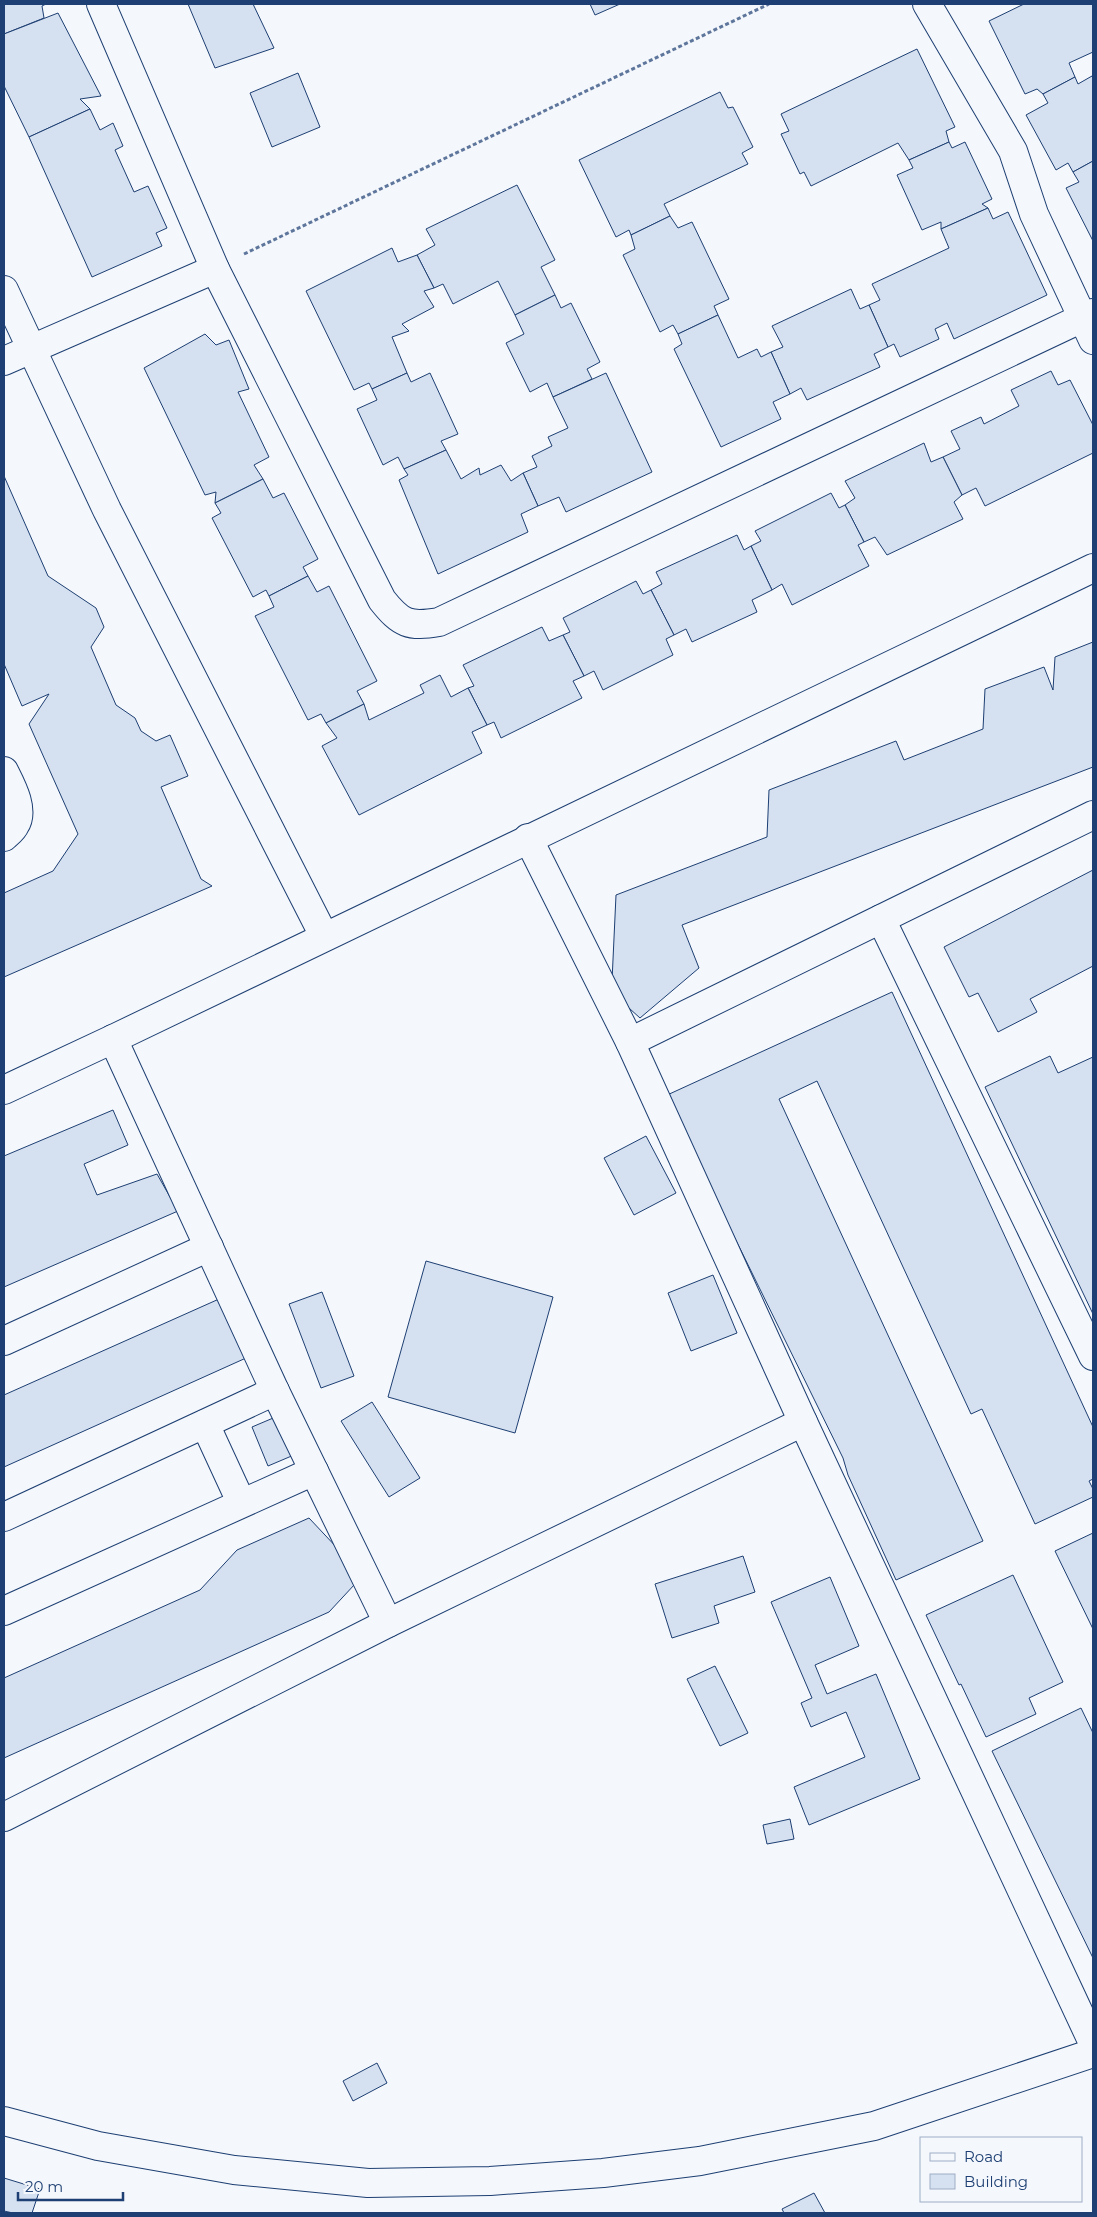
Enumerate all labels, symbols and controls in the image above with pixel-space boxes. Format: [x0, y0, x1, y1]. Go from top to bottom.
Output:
legend [920, 2137, 1082, 2202]
text: Road [964, 2147, 1003, 2166]
scale bar [18, 2170, 122, 2202]
text: Building [964, 2172, 1028, 2191]
text: 20 m [25, 2177, 63, 2196]

